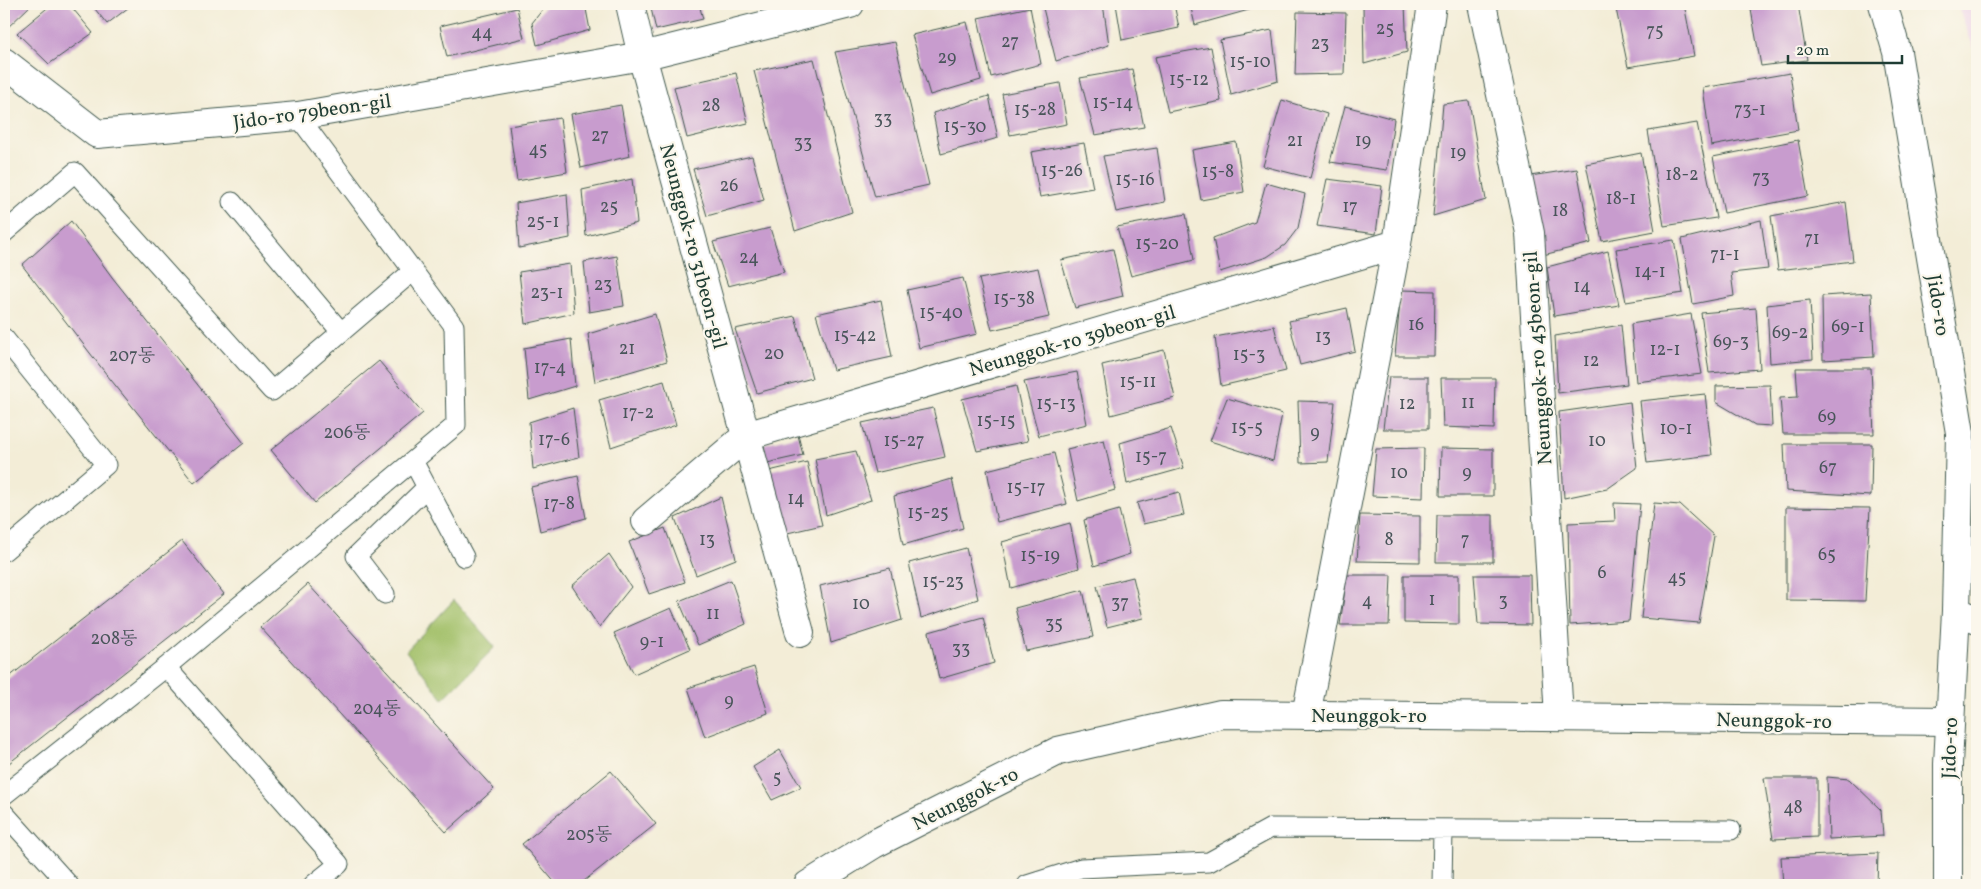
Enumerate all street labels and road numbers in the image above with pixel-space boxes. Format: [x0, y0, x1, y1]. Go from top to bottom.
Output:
street label: Jido-ro 79beon-gil [231, 88, 393, 138]
street label: Neunggok-ro 31beon-gil [651, 141, 733, 352]
street label: Neunggok-ro 45beon-gil [1518, 250, 1560, 466]
street label: Jido-ro [1918, 273, 1956, 338]
street label: Neunggok-ro 39beon-gil [966, 299, 1179, 385]
street label: Neunggok-ro [1311, 703, 1427, 731]
street label: Neunggok-ro [1716, 707, 1832, 737]
street label: Jido-ro [1936, 717, 1966, 780]
street label: Neunggok-ro [908, 761, 1024, 839]

